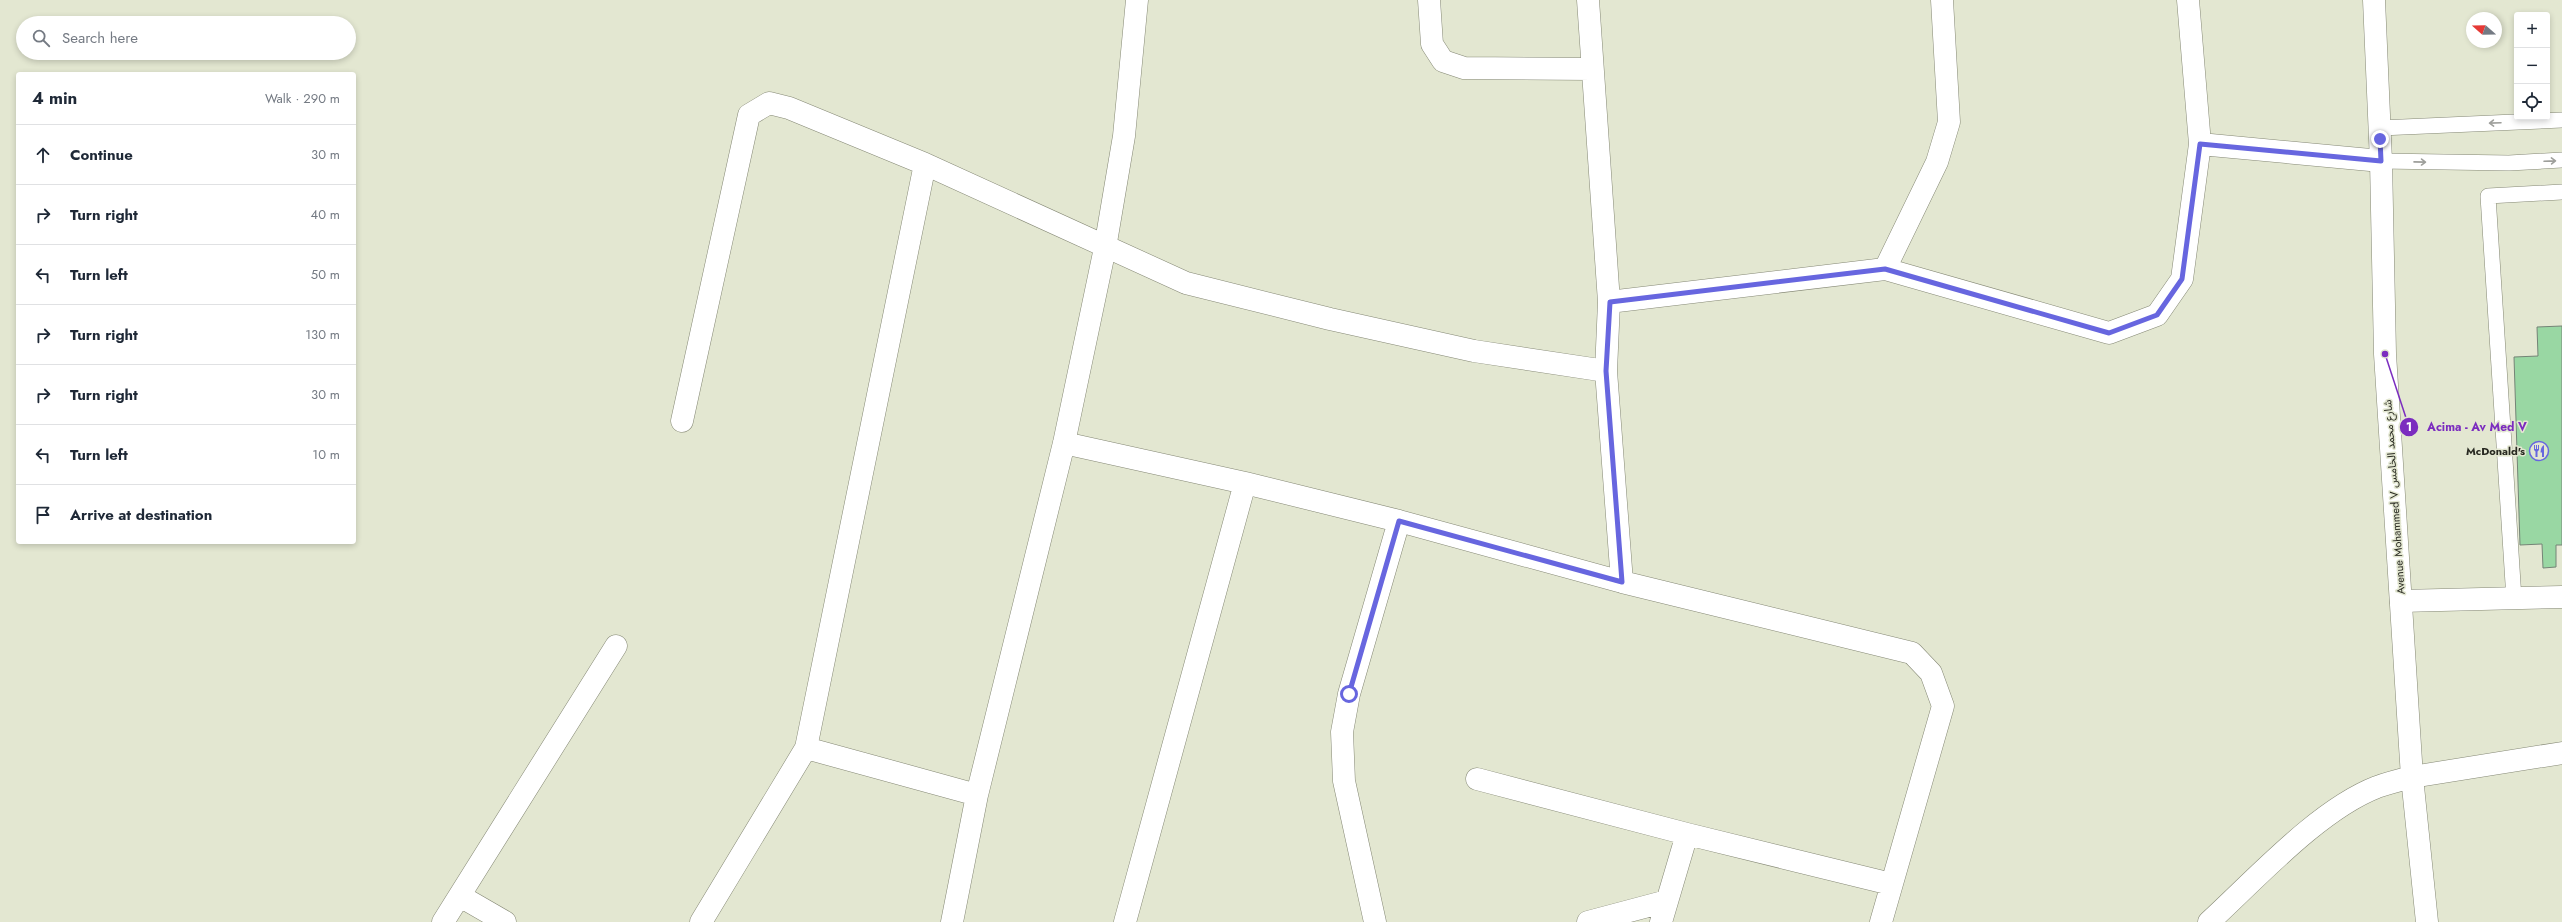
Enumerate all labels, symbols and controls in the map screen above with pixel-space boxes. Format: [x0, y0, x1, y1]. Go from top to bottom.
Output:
north arrow [2466, 12, 2502, 48]
map controls [2514, 12, 2550, 120]
button: + [2514, 12, 2550, 48]
search box [16, 16, 356, 60]
icon: search [30, 27, 52, 49]
text: Search here [62, 27, 138, 49]
button: − [2514, 48, 2550, 84]
button: locate [2514, 84, 2550, 120]
text: 4 min [32, 86, 77, 110]
text: Walk · 290 m [265, 89, 340, 108]
one-way arrow [2489, 120, 2502, 127]
route end [2371, 130, 2389, 148]
icon: ahead [32, 144, 54, 166]
text: Continue [70, 144, 133, 166]
text: 30 m [311, 145, 340, 164]
one-way arrow [2543, 157, 2556, 165]
one-way arrow [2413, 158, 2426, 166]
icon: right [32, 204, 54, 226]
text: Turn right [70, 204, 138, 226]
text: 40 m [311, 205, 340, 224]
icon: left [32, 264, 54, 286]
text: Turn left [70, 264, 128, 286]
text: 50 m [311, 265, 340, 284]
icon: right [32, 324, 54, 346]
text: Turn right [70, 324, 138, 346]
text: 130 m [305, 325, 340, 344]
icon: right [32, 384, 54, 406]
text: Turn right [70, 384, 138, 406]
text: 30 m [311, 385, 340, 404]
street label: Avenue Mohammed V شارع محمد الخامس [2379, 399, 2409, 595]
callout: Acima - Av Med V [2399, 415, 2535, 439]
text: 1 [2406, 418, 2412, 436]
text: Acima - Av Med V [2426, 418, 2527, 436]
restaurant icon: McDonald's [2528, 440, 2550, 462]
place label: McDonald's [2466, 443, 2525, 459]
icon: left [32, 444, 54, 466]
text: Turn left [70, 444, 128, 466]
text: 10 m [312, 445, 340, 464]
icon: arrive [32, 504, 54, 526]
text: Arrive at destination [70, 504, 212, 526]
route start [1340, 685, 1358, 703]

